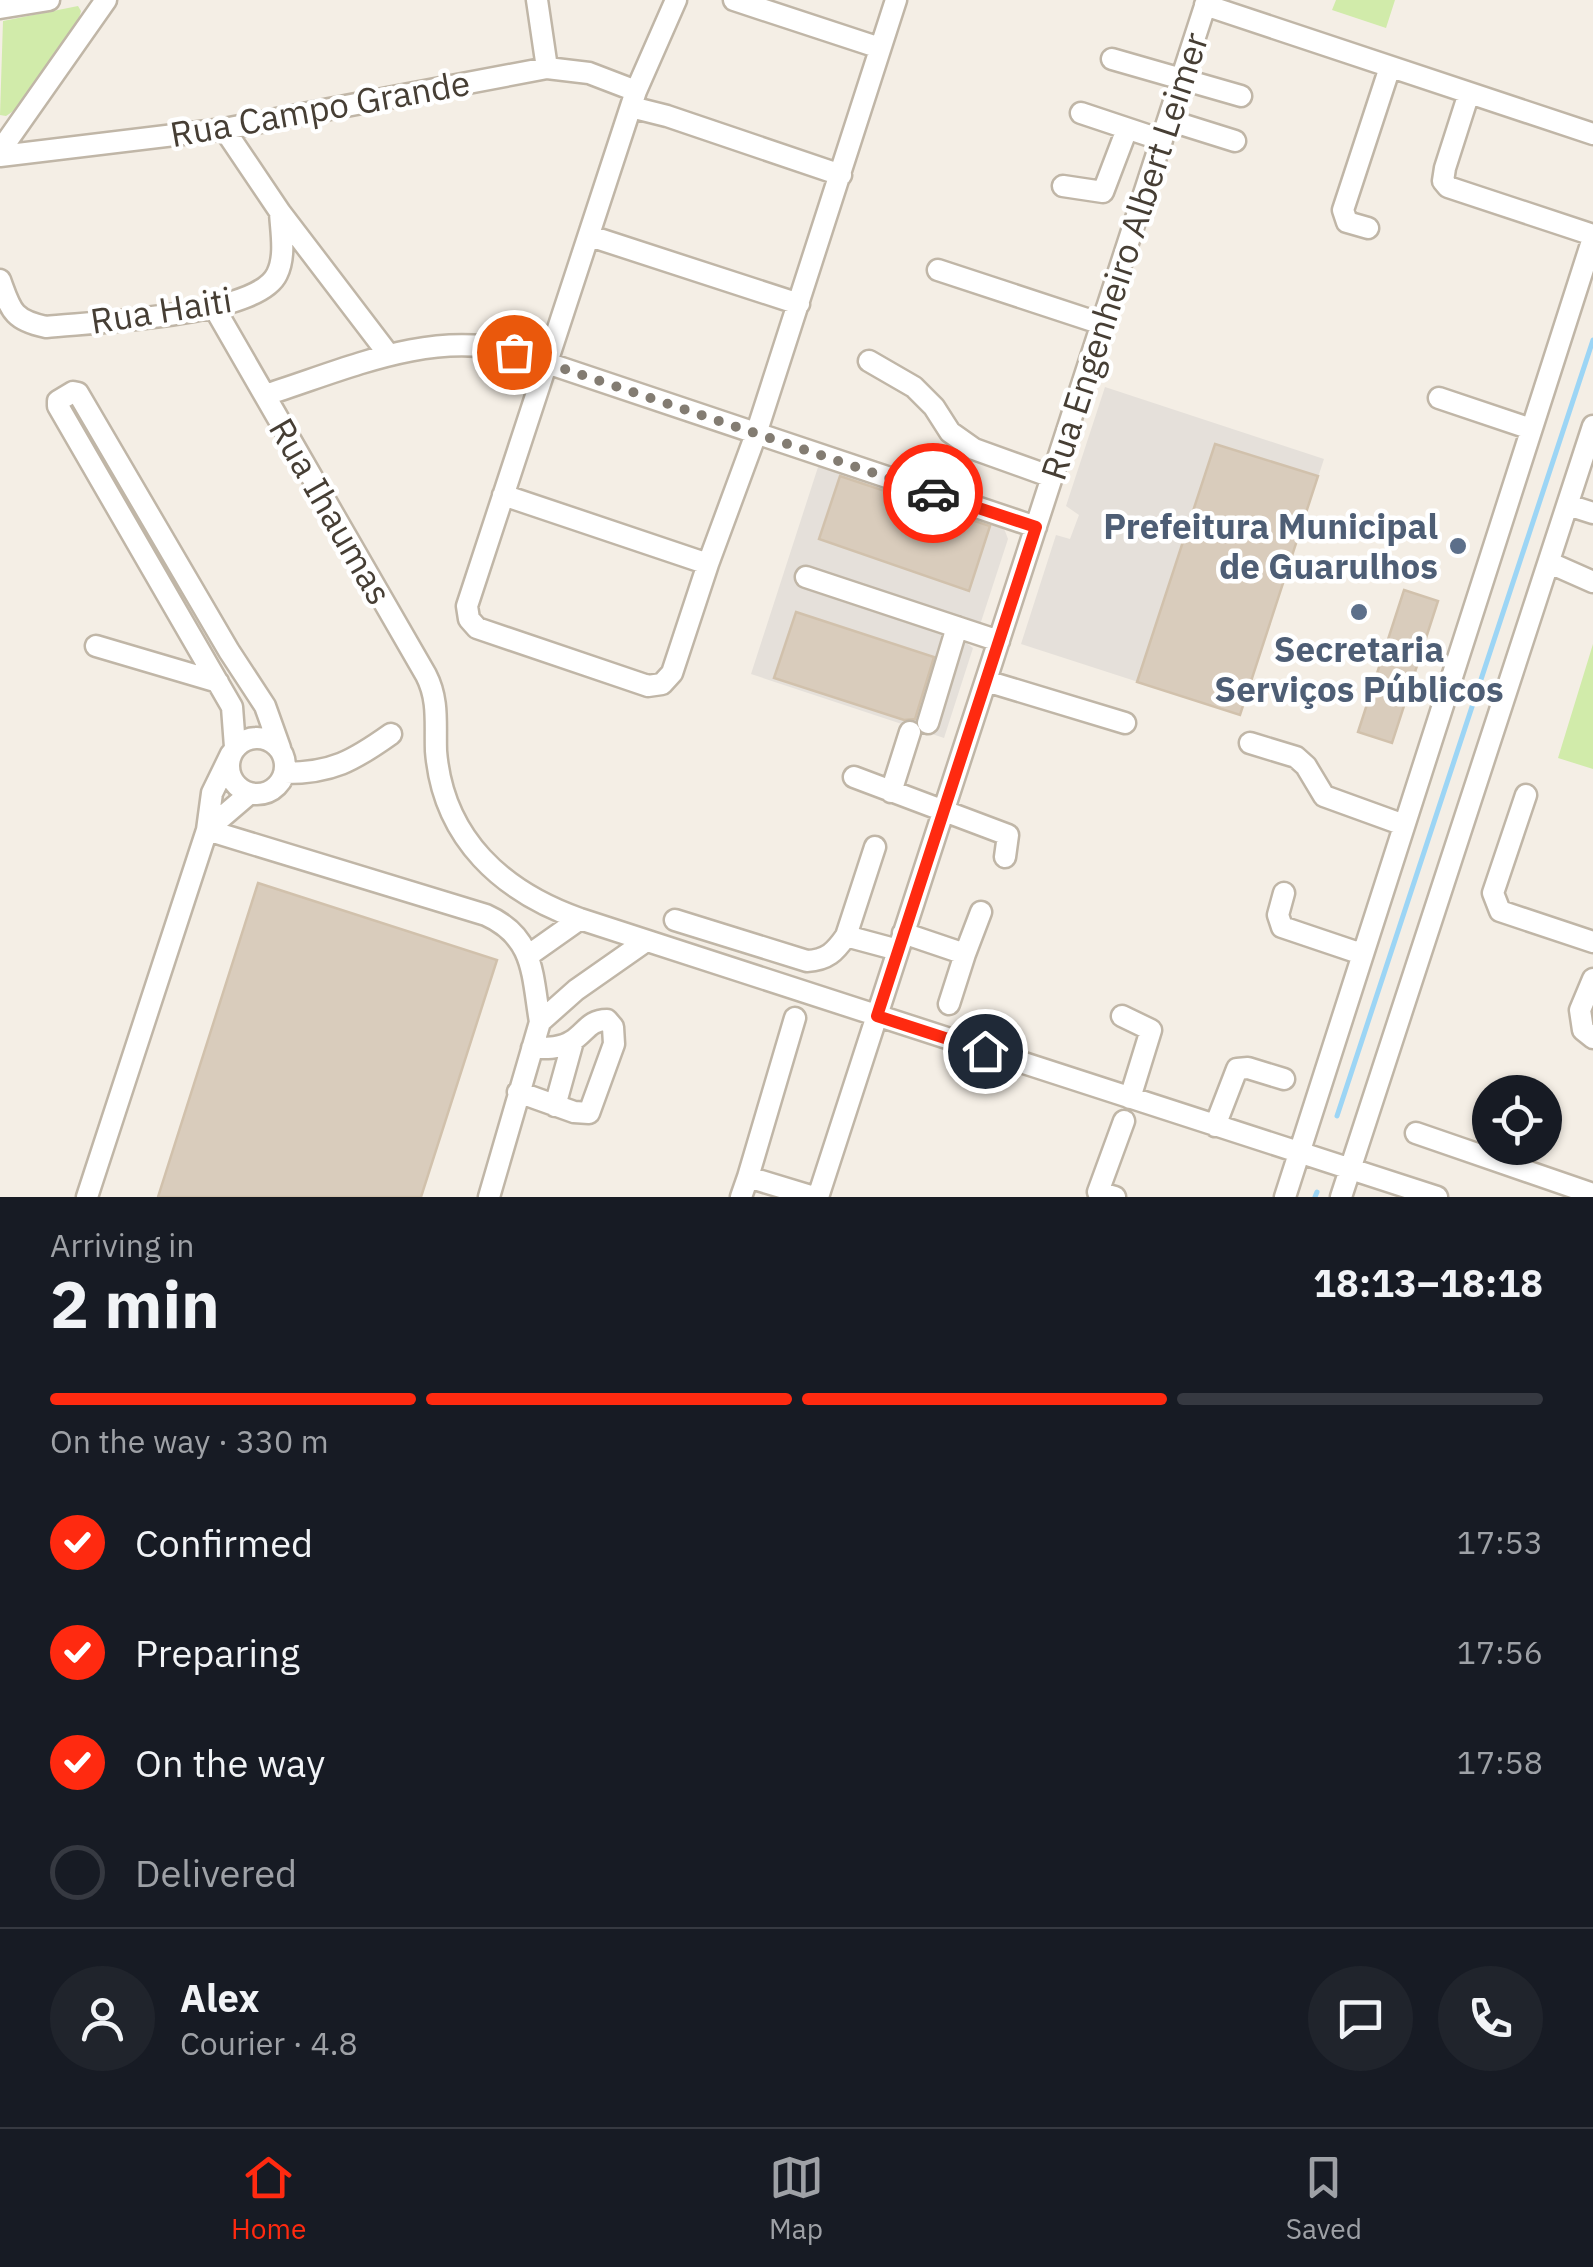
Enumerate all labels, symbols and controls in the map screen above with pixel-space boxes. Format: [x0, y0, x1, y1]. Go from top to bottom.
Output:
street label: Rua Engenheiro Albert Leimer [1030, 26, 1218, 486]
street label: Rua Campo Grande [167, 59, 473, 157]
street label: Rua Haiti [87, 276, 235, 344]
pin [472, 310, 557, 395]
icon: bag [487, 325, 542, 380]
street label: Rua Ihaumas [259, 409, 403, 613]
courier [883, 443, 983, 543]
icon: car [906, 466, 961, 521]
place label: Prefeitura Municipal de Guarulhos [1103, 503, 1438, 589]
marker: Prefeitura Municipal de Guarulhos [1447, 535, 1469, 557]
marker: Secretaria Serviços Públicos [1348, 601, 1370, 623]
place label: Secretaria Serviços Públicos [1214, 626, 1504, 712]
pin [943, 1009, 1028, 1094]
icon: home [958, 1024, 1013, 1079]
map controls [1472, 1075, 1562, 1165]
button: locate [1472, 1075, 1562, 1165]
text: Arriving in [50, 1224, 195, 1266]
text: 18:13–18:18 [1313, 1258, 1543, 1307]
text: 2 min [50, 1261, 220, 1346]
text: On the way · 330 m [50, 1420, 329, 1462]
icon: check [50, 1515, 105, 1570]
text: Confirmed [135, 1518, 313, 1567]
text: 17:53 [1457, 1521, 1543, 1563]
icon: check [50, 1625, 105, 1680]
text: Preparing [135, 1628, 300, 1677]
text: 17:56 [1457, 1631, 1543, 1673]
icon: check [50, 1735, 105, 1790]
text: On the way [135, 1738, 325, 1787]
text: 17:58 [1457, 1741, 1543, 1783]
text: Delivered [135, 1848, 297, 1897]
button: person [50, 1966, 155, 2071]
button: chat [1308, 1966, 1413, 2071]
button: phone [1438, 1966, 1543, 2071]
text: Alex [180, 1973, 260, 2022]
text: Courier · 4.8 [180, 2022, 358, 2064]
tab: Home [231, 2150, 306, 2247]
tab: Map [769, 2150, 824, 2247]
tab: Saved [1286, 2150, 1362, 2247]

